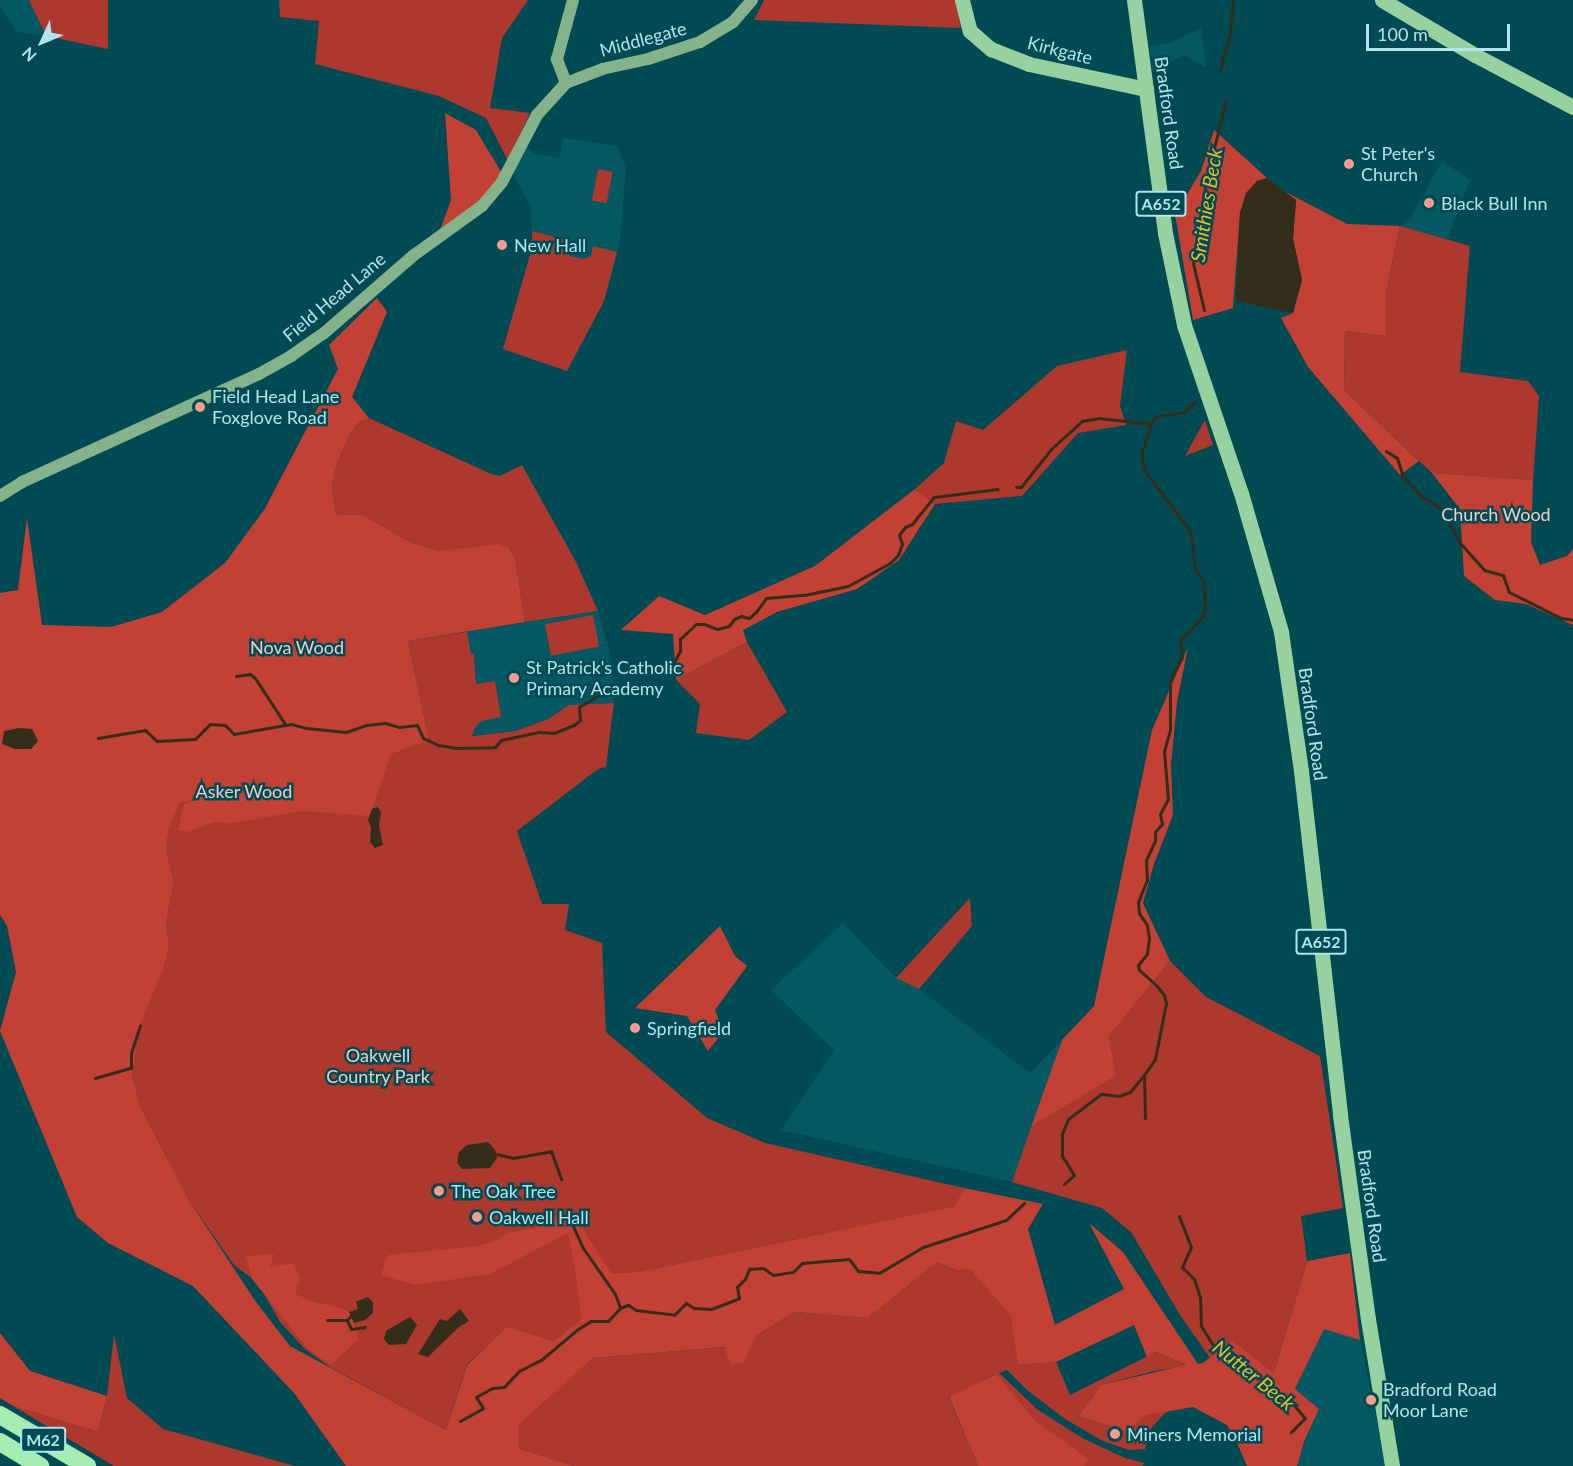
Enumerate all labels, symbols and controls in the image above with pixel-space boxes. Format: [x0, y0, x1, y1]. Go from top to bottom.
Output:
north arrow [12, 12, 72, 72]
scale bar [1369, 12, 1513, 50]
street label: Middlegate [597, 17, 689, 61]
text: 100 m [1377, 23, 1428, 45]
street label: Kirkgate [1025, 32, 1095, 68]
text: N [18, 44, 40, 66]
street label: Bradford Road [1150, 55, 1188, 171]
place label: St Peter's Church [1361, 143, 1435, 186]
water label: Smithies Beck [1185, 146, 1227, 264]
marker: St Peter's Church [1342, 157, 1356, 171]
road number: A652 [1136, 191, 1186, 217]
place label: Black Bull Inn [1441, 192, 1548, 214]
marker: Black Bull Inn [1422, 196, 1436, 210]
place label: New Hall [514, 234, 587, 256]
marker: New Hall [495, 238, 509, 252]
street label: Field Head Lane [278, 248, 390, 346]
place label: Field Head Lane Foxglove Road [212, 386, 339, 428]
marker: Field Head Lane Foxglove Road [193, 400, 207, 414]
park label: Church Wood [1441, 503, 1551, 525]
park label: Nova Wood [250, 636, 344, 658]
place label: St Patrick's Catholic Primary Academy [526, 657, 681, 700]
street label: Bradford Road [1294, 666, 1332, 782]
marker: St Patrick's Catholic Primary Academy [507, 671, 521, 685]
park label: Asker Wood [195, 780, 293, 802]
road number: A652 [1296, 929, 1346, 955]
place label: Springfield [647, 1017, 731, 1039]
marker: Springfield [628, 1021, 642, 1035]
park label: Oakwell Country Park [326, 1045, 430, 1088]
street label: Bradford Road [1353, 1148, 1391, 1264]
place label: The Oak Tree [451, 1180, 556, 1202]
marker: The Oak Tree [432, 1184, 446, 1198]
place label: Oakwell Hall [489, 1206, 589, 1228]
marker: Oakwell Hall [470, 1210, 484, 1224]
water label: Nutter Beck [1208, 1335, 1300, 1415]
place label: Bradford Road Moor Lane [1383, 1379, 1497, 1422]
marker: Bradford Road Moor Lane [1364, 1393, 1378, 1407]
place label: Miners Memorial [1127, 1423, 1261, 1445]
road number: M62 [19, 1427, 67, 1453]
marker: Miners Memorial [1108, 1427, 1122, 1441]

